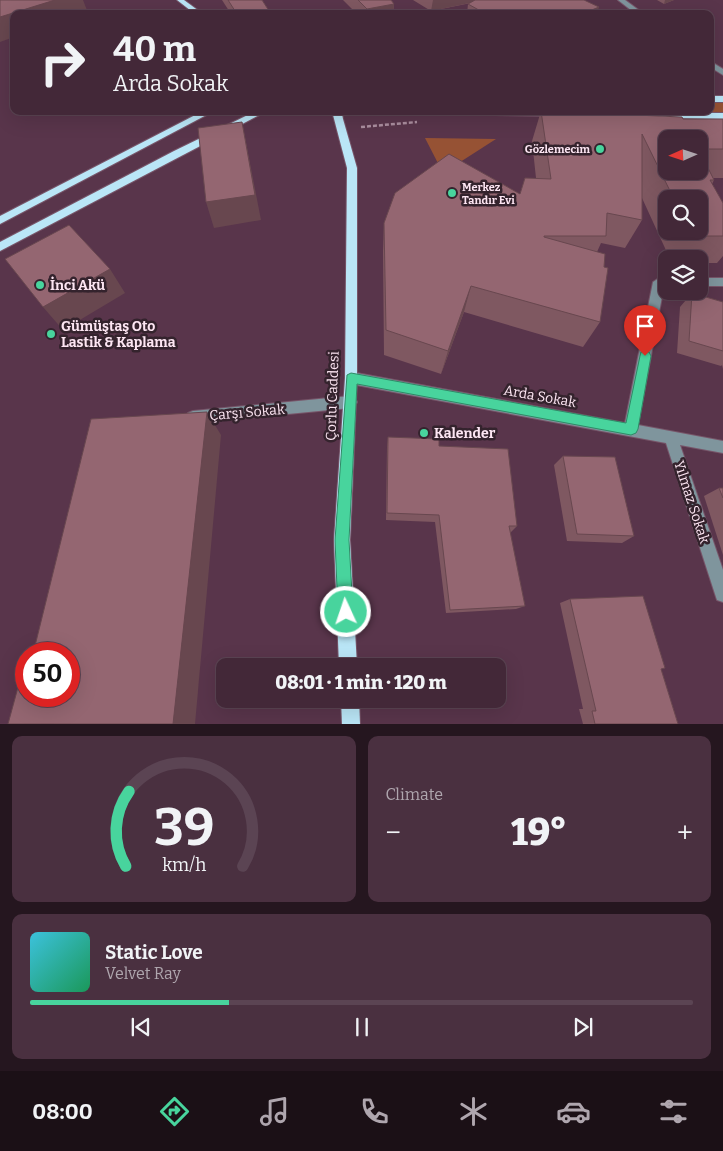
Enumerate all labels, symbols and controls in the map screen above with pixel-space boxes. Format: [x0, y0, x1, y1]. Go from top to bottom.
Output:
text: 40 m [113, 28, 196, 70]
icon: right [30, 30, 95, 95]
text: Arda Sokak [113, 70, 228, 97]
north arrow [658, 130, 708, 180]
map controls [658, 130, 708, 300]
place label: Gözlemecim [525, 143, 590, 156]
marker: Gözlemecim [594, 143, 606, 155]
place label: Merkez Tandır Evi [462, 181, 515, 207]
marker: Merkez Tandır Evi [446, 187, 458, 199]
button: search [658, 190, 708, 240]
button: layers [658, 250, 708, 300]
place label: İnci Akü [50, 276, 105, 294]
marker: İnci Akü [34, 279, 46, 291]
pin [624, 305, 666, 356]
icon: arrive [631, 312, 659, 340]
place label: Gümüştaş Oto Lastik & Kaplama [61, 318, 176, 351]
marker: Gümüştaş Oto Lastik & Kaplama [45, 328, 57, 340]
street label: Çorlu Caddesi [322, 351, 343, 441]
street label: Arda Sokak [502, 382, 578, 411]
street label: Çarşı Sokak [209, 401, 286, 424]
place label: Kalender [434, 425, 496, 442]
marker: Kalender [418, 427, 430, 439]
street label: Yılmaz Sokak [670, 458, 713, 546]
position arrow [319, 585, 371, 637]
speed limit sign: 50 [15, 642, 80, 707]
text: 08:01 · 1 min · 120 m [275, 671, 447, 694]
text: Climate [386, 785, 443, 804]
text: 39 [153, 796, 214, 859]
text: 19° [511, 809, 567, 855]
text: − [386, 816, 401, 849]
text: + [677, 816, 693, 849]
text: km/h [162, 854, 206, 876]
text: Static Love [105, 941, 203, 964]
text: Velvet Ray [105, 964, 181, 983]
icon: previous [127, 1013, 155, 1041]
icon: pause [348, 1013, 376, 1041]
icon: next [569, 1013, 597, 1041]
icon: directions [157, 1094, 192, 1129]
icon: music [257, 1094, 292, 1129]
icon: phone [357, 1094, 392, 1129]
icon: climate [456, 1094, 491, 1129]
icon: car [556, 1094, 591, 1129]
icon: filters [656, 1094, 691, 1129]
text: 08:00 [32, 1098, 93, 1125]

